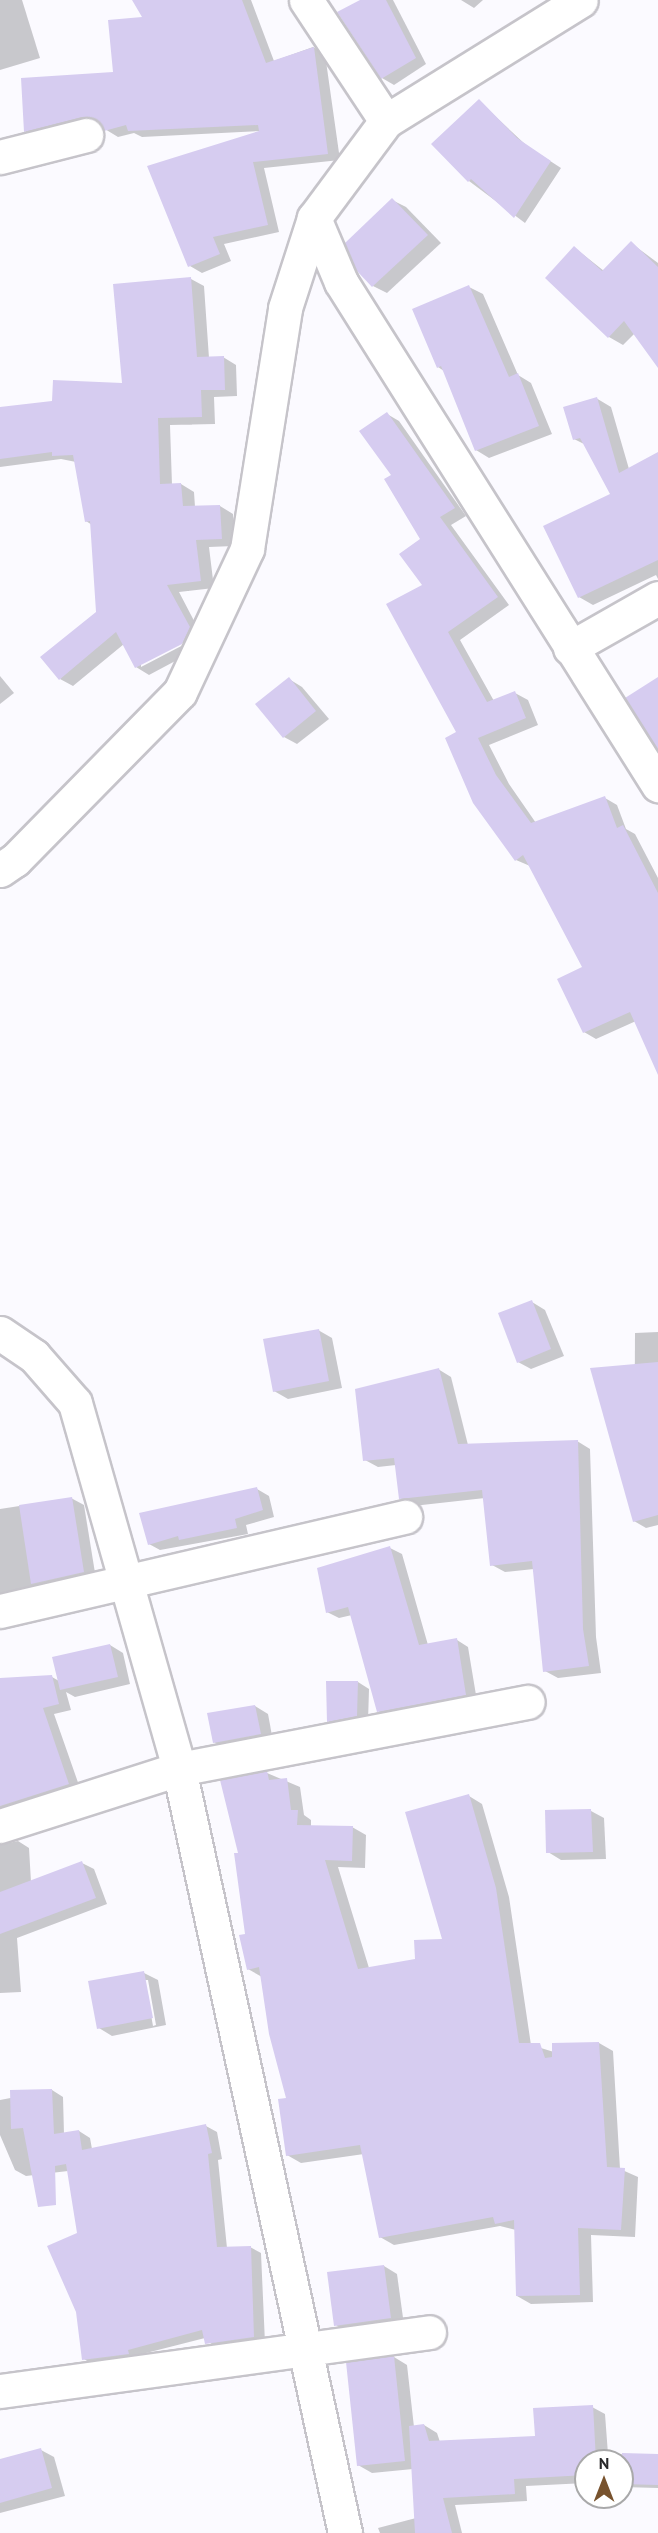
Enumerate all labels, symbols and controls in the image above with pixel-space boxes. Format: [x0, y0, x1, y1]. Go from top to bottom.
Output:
north arrow [574, 2449, 634, 2509]
text: N [599, 2453, 609, 2473]

